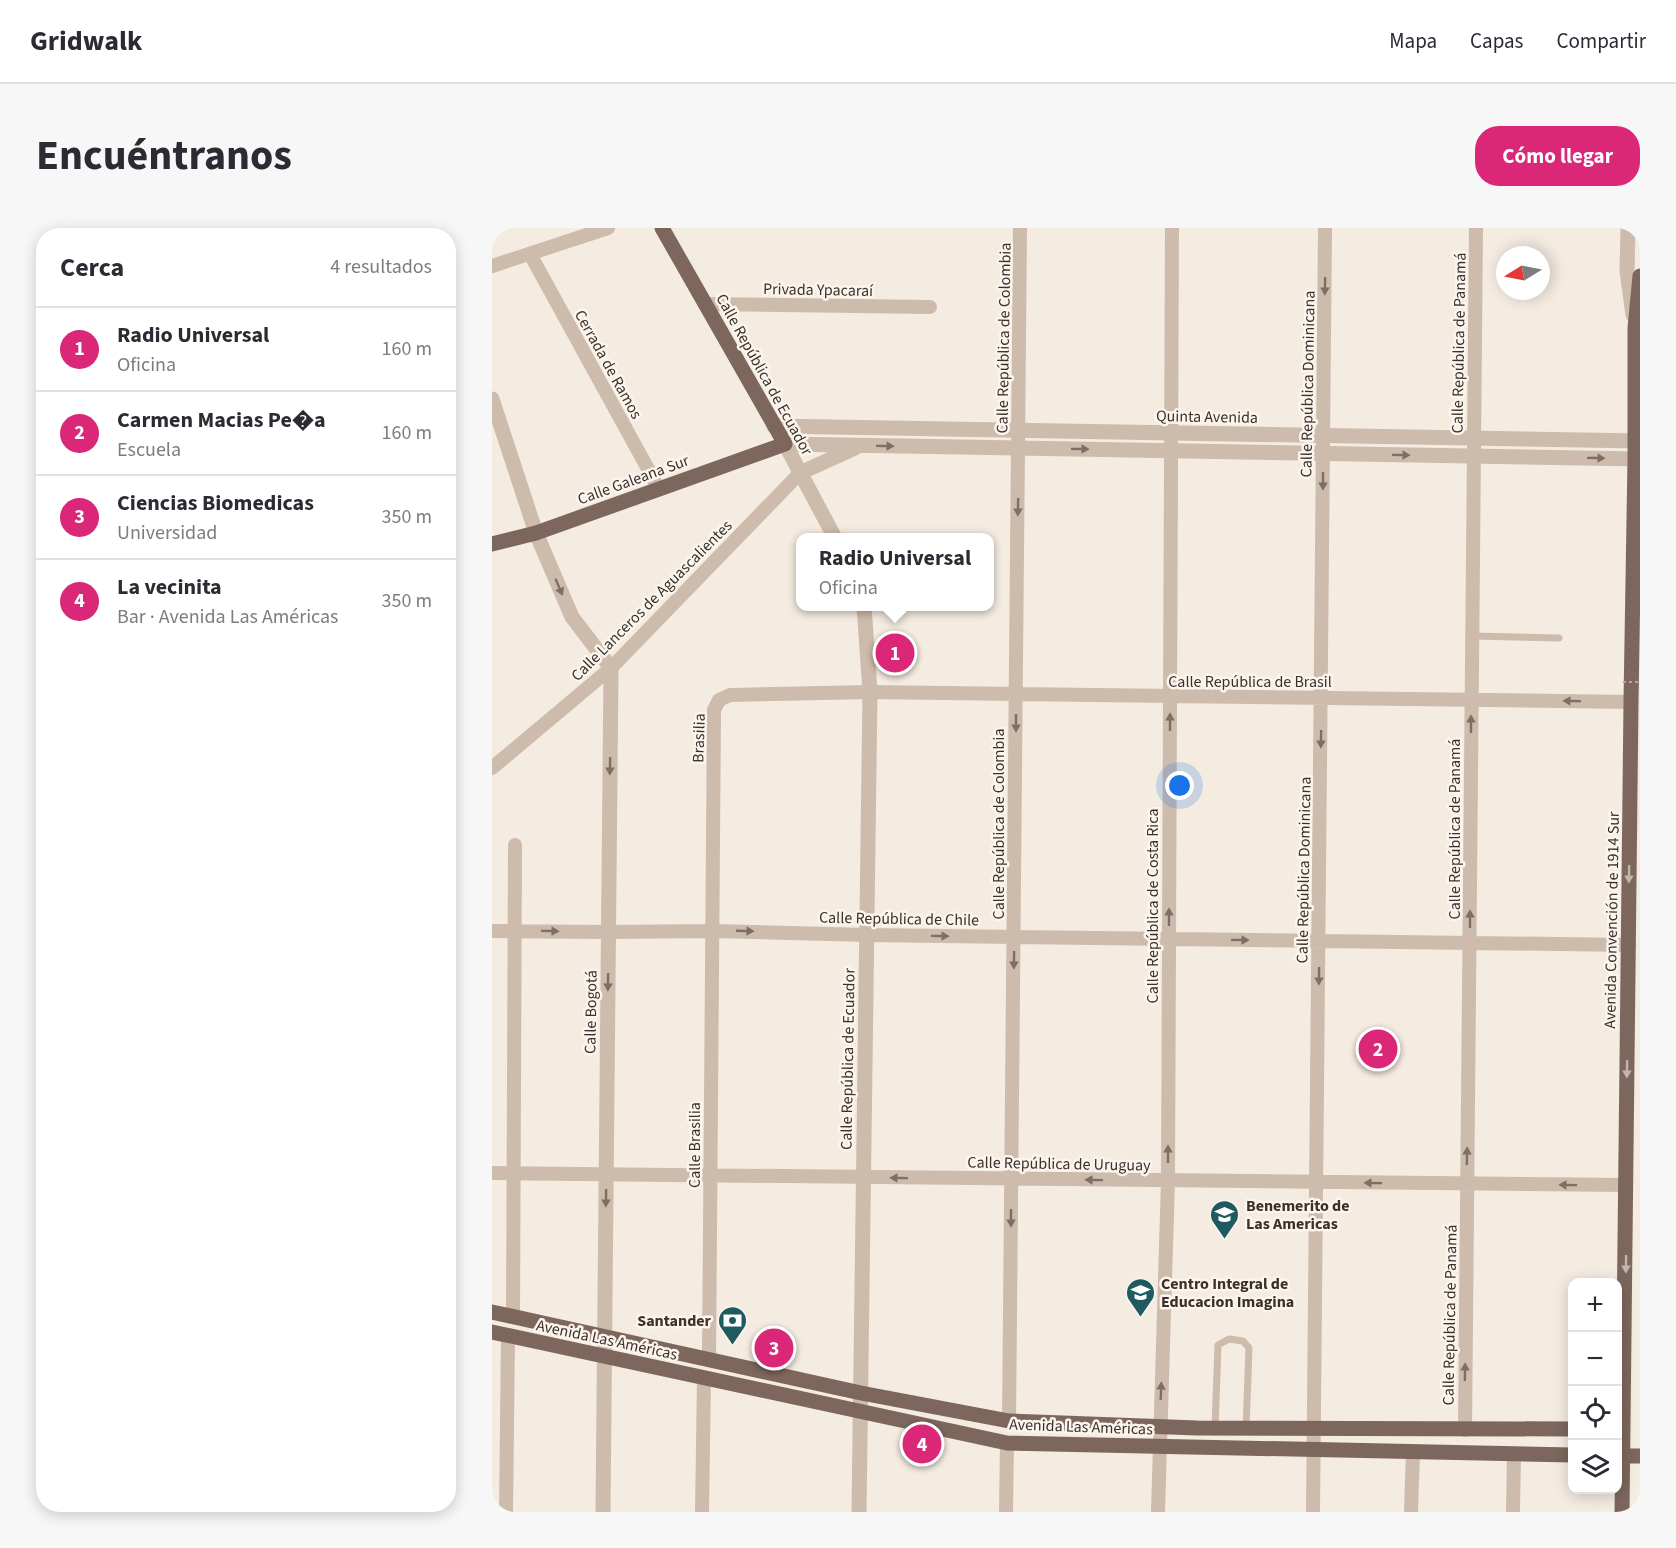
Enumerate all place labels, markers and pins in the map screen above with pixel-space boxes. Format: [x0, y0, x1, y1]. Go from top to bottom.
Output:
pin: 1 [876, 630, 914, 676]
pin: 2 [1358, 1026, 1398, 1072]
place label: Benemerito de Las Americas [1246, 1195, 1350, 1235]
school or university icon: Benemerito de Las Americas [1209, 1198, 1241, 1240]
place label: Centro Integral de Educacion Imagina [1161, 1273, 1294, 1313]
school or university icon: Centro Integral de Educacion Imagina [1124, 1276, 1156, 1318]
bank icon: Santander [716, 1304, 748, 1346]
place label: Santander [637, 1310, 712, 1332]
pin: 3 [754, 1326, 794, 1370]
pin: 4 [902, 1422, 942, 1466]

